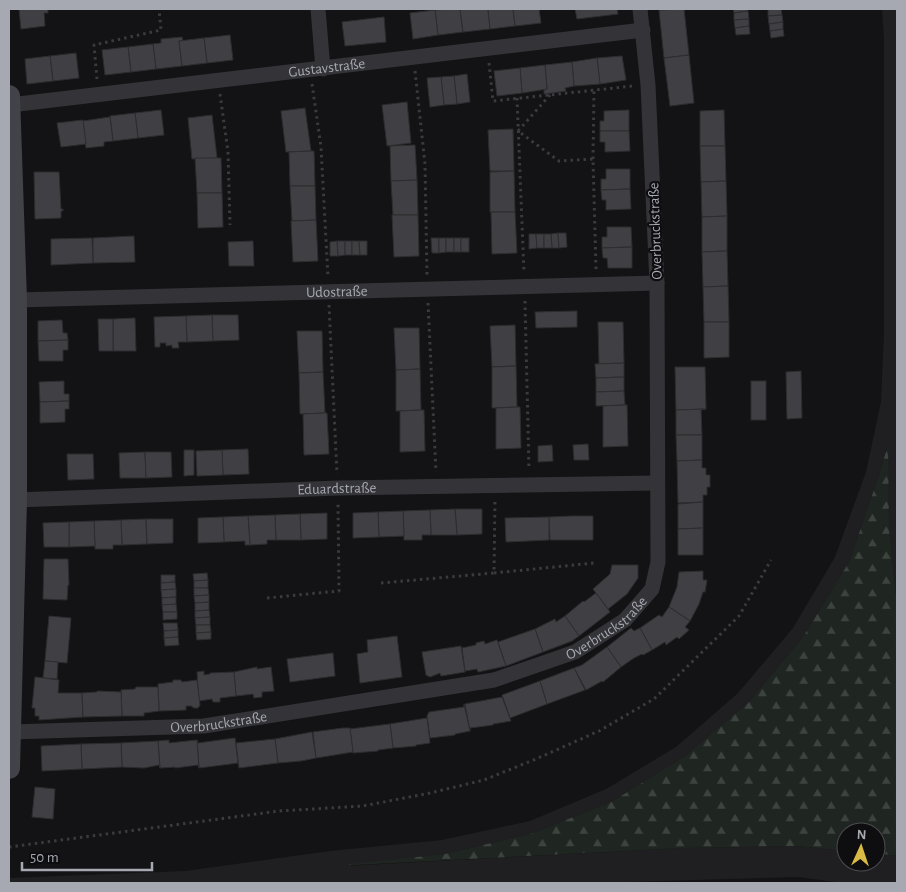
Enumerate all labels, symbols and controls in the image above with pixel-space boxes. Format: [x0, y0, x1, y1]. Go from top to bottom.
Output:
street label: Gustavstraße [288, 56, 366, 80]
street label: Overbruckstraße [646, 182, 665, 280]
street label: Udostraße [306, 284, 368, 300]
street label: Eduardstraße [297, 480, 376, 498]
street label: Overbruckstraße [564, 594, 650, 663]
street label: Overbruckstraße [170, 709, 268, 735]
north arrow [836, 822, 886, 872]
text: N [856, 828, 867, 842]
scale bar [22, 840, 152, 872]
text: 50 m [30, 850, 59, 865]

